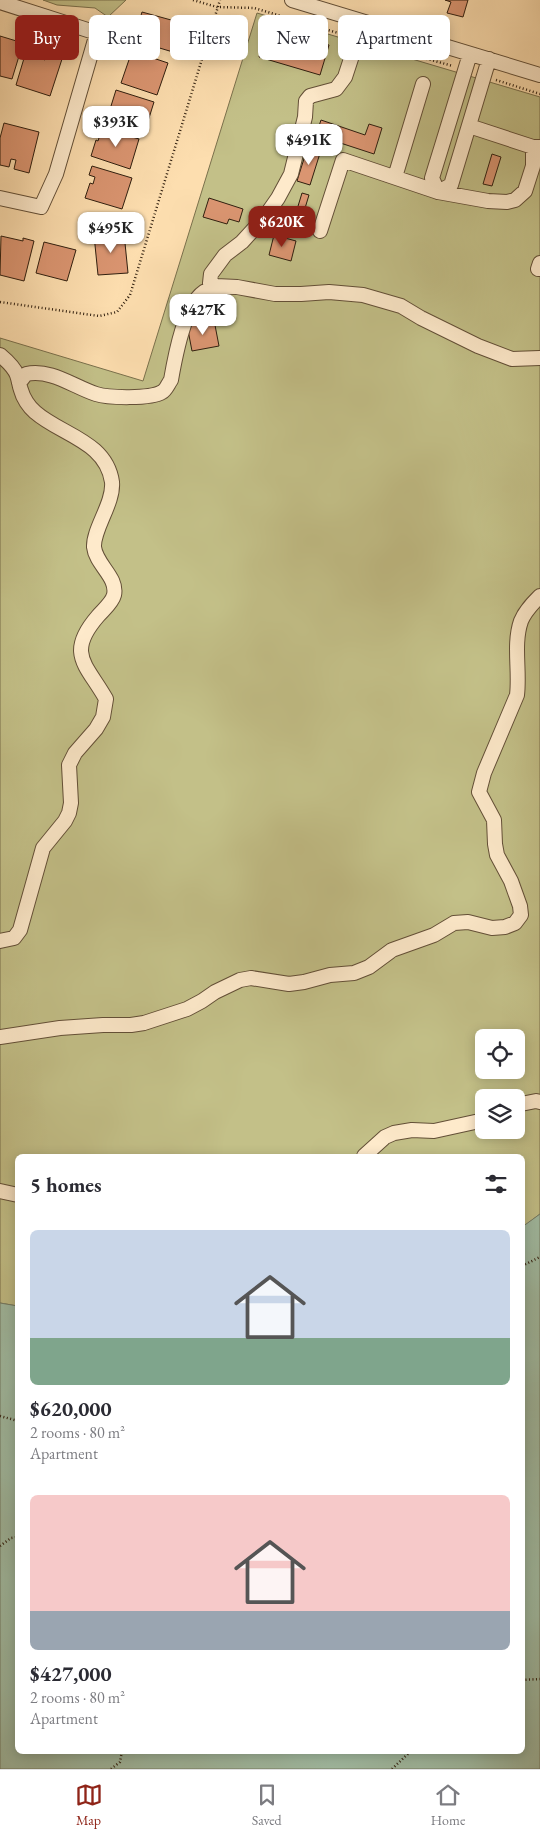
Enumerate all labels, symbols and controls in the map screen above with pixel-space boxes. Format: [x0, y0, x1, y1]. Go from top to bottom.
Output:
chip: Buy [15, 15, 79, 60]
chip: Rent [89, 15, 160, 60]
chip: Filters [170, 15, 248, 60]
chip: New [258, 15, 328, 60]
chip: Apartment [338, 15, 450, 60]
pin: $393K [81, 106, 151, 148]
text: $393K [94, 111, 138, 132]
pin: $491K [274, 124, 344, 166]
text: $491K [287, 129, 331, 150]
pin: $620K [247, 206, 317, 248]
text: $620K [260, 211, 304, 232]
pin: $495K [76, 212, 146, 254]
text: $495K [89, 217, 133, 238]
pin: $427K [168, 294, 238, 336]
text: $427K [181, 299, 225, 320]
map controls [475, 1029, 525, 1139]
button: locate [475, 1029, 525, 1079]
button: layers [475, 1089, 525, 1139]
icon: filters [482, 1170, 510, 1198]
text: 5 homes [30, 1171, 102, 1198]
icon: home [225, 1262, 315, 1352]
text: $620,000 [30, 1395, 112, 1422]
text: 2 rooms · 80 m² [30, 1422, 125, 1443]
text: Apartment [30, 1443, 98, 1464]
icon: home [225, 1527, 315, 1617]
text: $427,000 [30, 1660, 112, 1687]
text: 2 rooms · 80 m² [30, 1687, 125, 1708]
text: Apartment [30, 1708, 98, 1729]
tab: Map [75, 1781, 103, 1829]
tab: Saved [252, 1781, 282, 1829]
tab: Home [431, 1781, 465, 1829]

